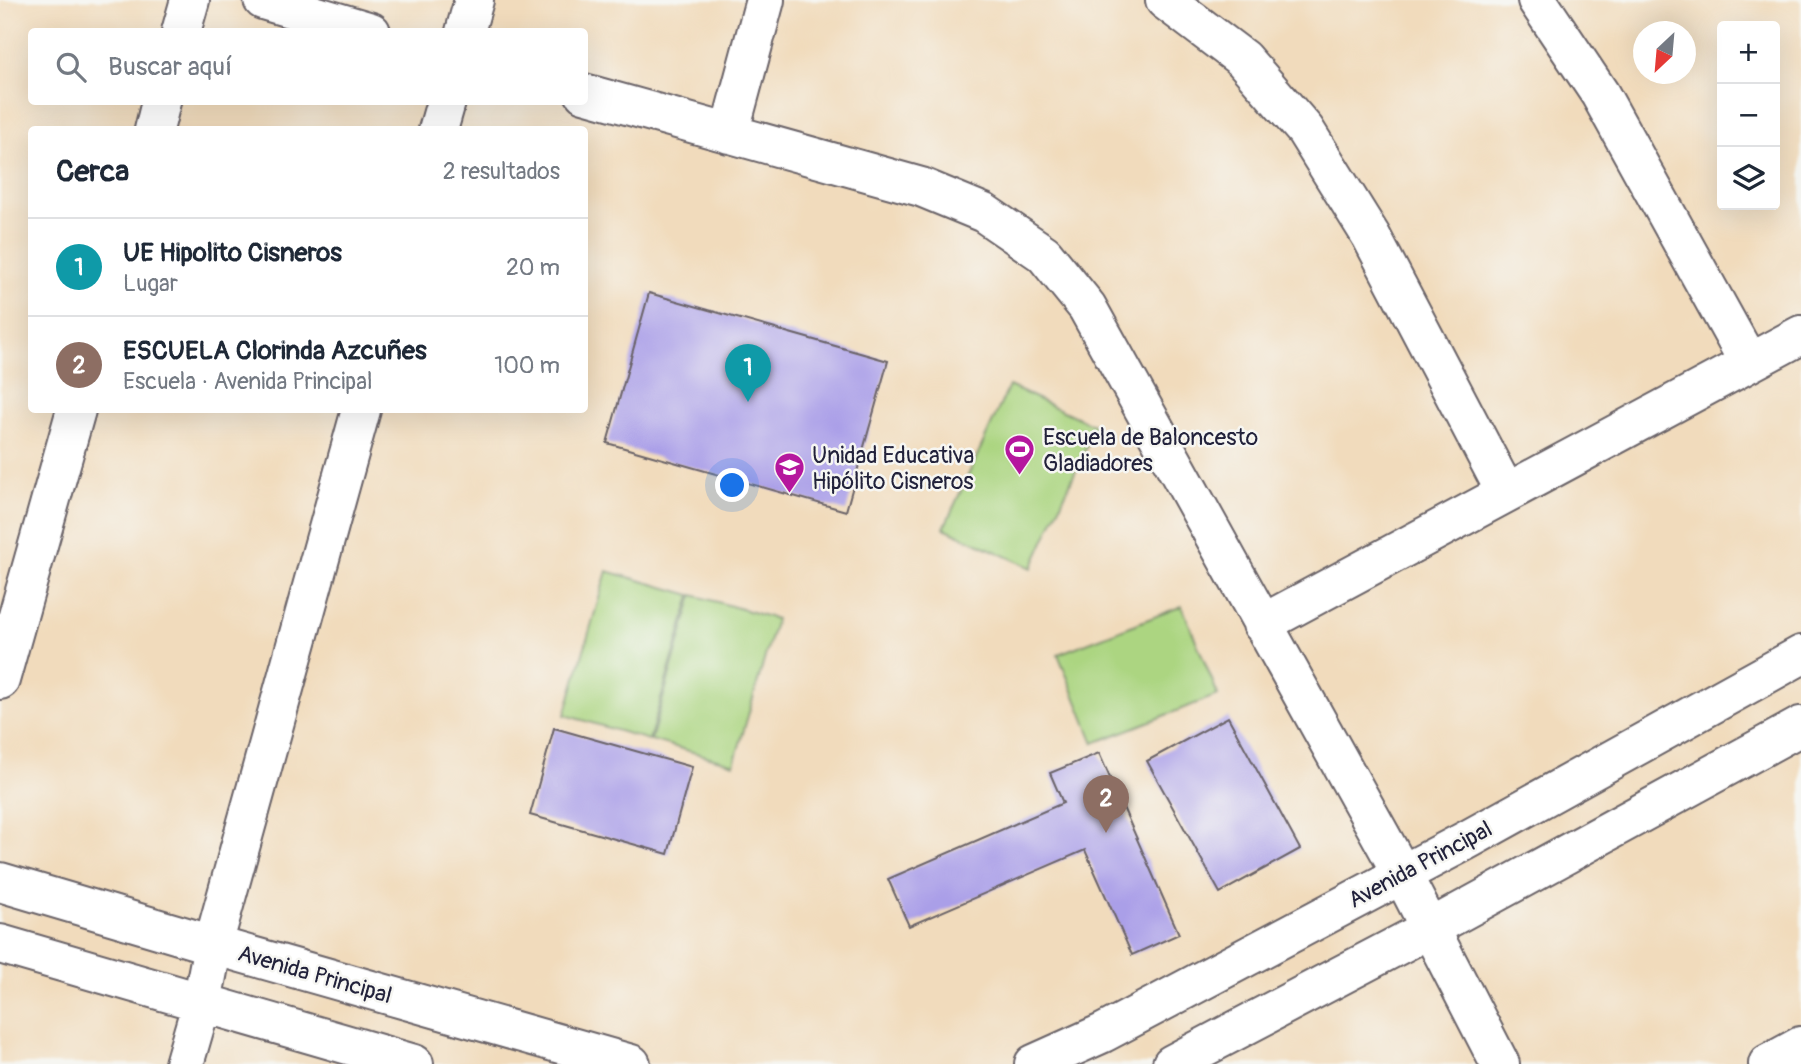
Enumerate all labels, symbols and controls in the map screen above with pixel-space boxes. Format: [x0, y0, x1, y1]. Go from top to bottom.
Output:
north arrow [1633, 21, 1696, 84]
map controls [1717, 21, 1780, 210]
button: + [1717, 21, 1780, 84]
search box [28, 28, 588, 105]
icon: search [52, 48, 90, 86]
text: Buscar aquí [108, 51, 232, 83]
button: − [1717, 84, 1780, 147]
button: layers [1717, 147, 1780, 210]
text: Cerca [56, 153, 129, 190]
text: 2 resultados [443, 157, 560, 186]
text: UE Hipolito Cisneros [123, 237, 342, 269]
text: 1 [75, 253, 84, 282]
text: 20 m [506, 253, 560, 282]
text: Lugar [123, 269, 178, 298]
text: ESCUELA Clorinda Azcuñes [123, 335, 427, 367]
pin: 1 [725, 344, 771, 402]
text: 2 [73, 351, 85, 380]
text: 100 m [494, 351, 560, 380]
text: Escuela · Avenida Principal [123, 367, 372, 396]
place label: Escuela de Baloncesto Gladiadores [1043, 423, 1258, 478]
sports icon: Escuela de Baloncesto Gladiadores [1003, 433, 1037, 477]
place label: Unidad Educativa Hipólito Cisneros [812, 441, 974, 496]
school or university icon: Unidad Educativa Hipólito Cisneros [772, 451, 806, 495]
your location [715, 468, 749, 502]
pin: 2 [1083, 775, 1129, 833]
street label: Avenida Principal [1343, 814, 1497, 915]
street label: Avenida Principal [234, 939, 395, 1010]

